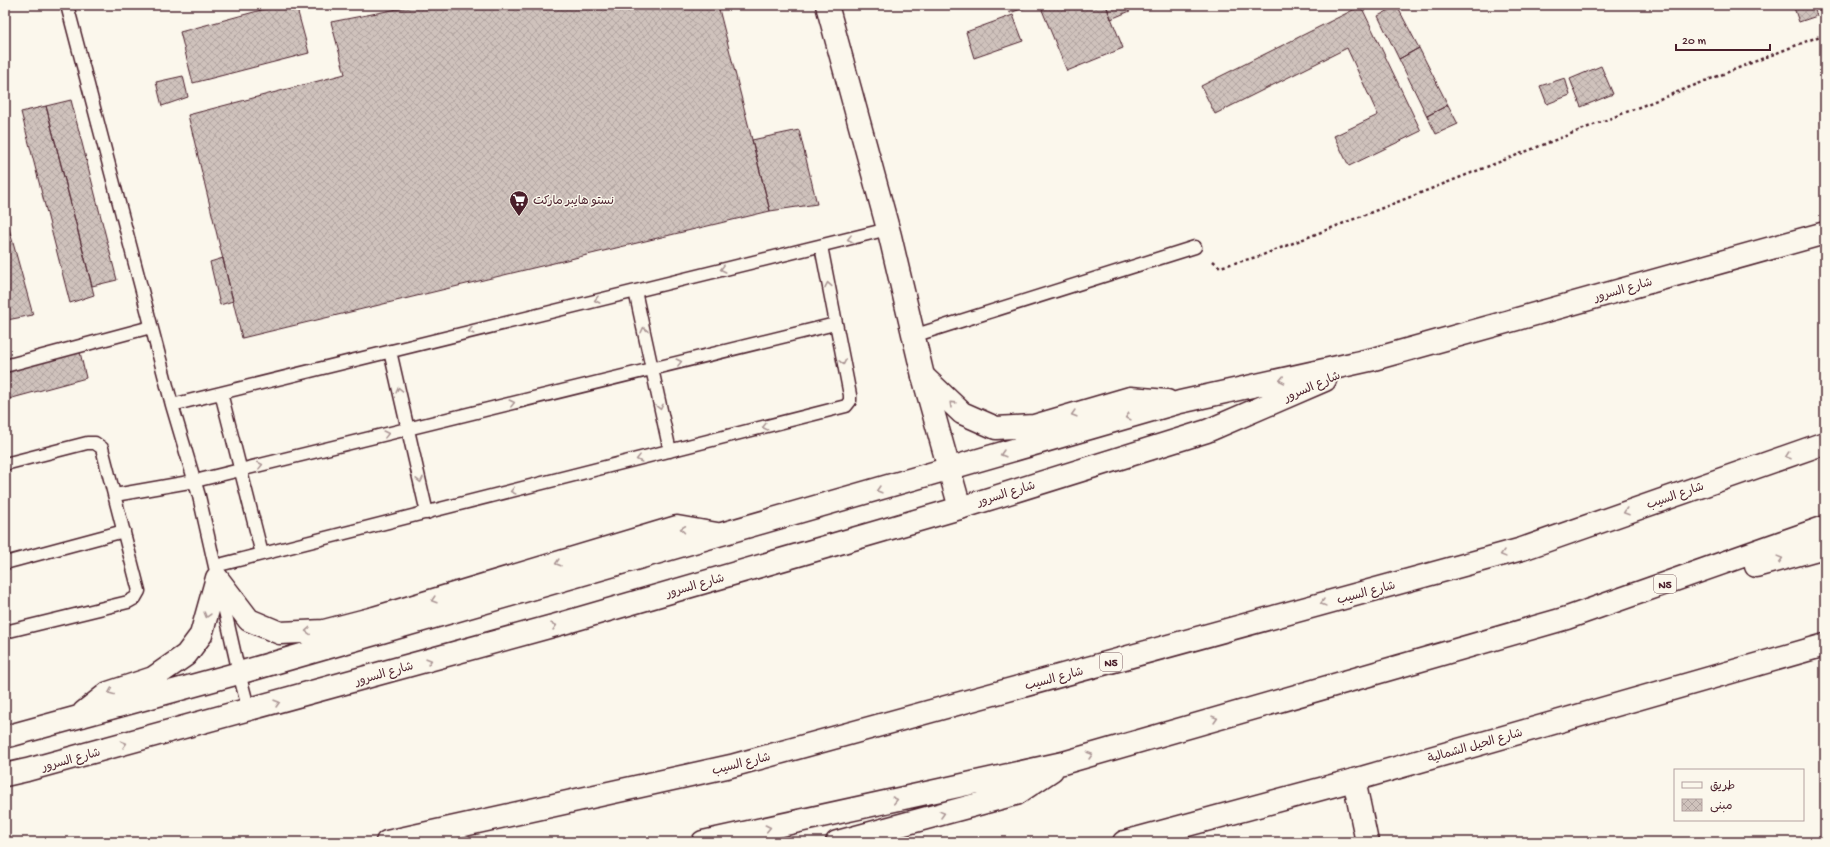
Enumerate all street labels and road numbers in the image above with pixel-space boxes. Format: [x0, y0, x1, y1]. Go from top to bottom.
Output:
street label: شارع السرور [1592, 276, 1654, 306]
street label: شارع السرور [1282, 370, 1343, 406]
street label: شارع السرور [975, 479, 1037, 511]
street label: شارع السيب [1645, 481, 1706, 513]
street label: شارع السرور [664, 572, 726, 602]
road number: N5 [1654, 575, 1676, 593]
street label: شارع السيب [1336, 579, 1397, 608]
road number: N5 [1100, 653, 1122, 671]
street label: شارع السرور [353, 660, 415, 690]
street label: شارع السيب [1024, 665, 1085, 694]
street label: شارع الحيل الشمالية [1426, 726, 1525, 767]
street label: شارع السرور [40, 746, 102, 776]
street label: شارع السيب [711, 751, 772, 779]

